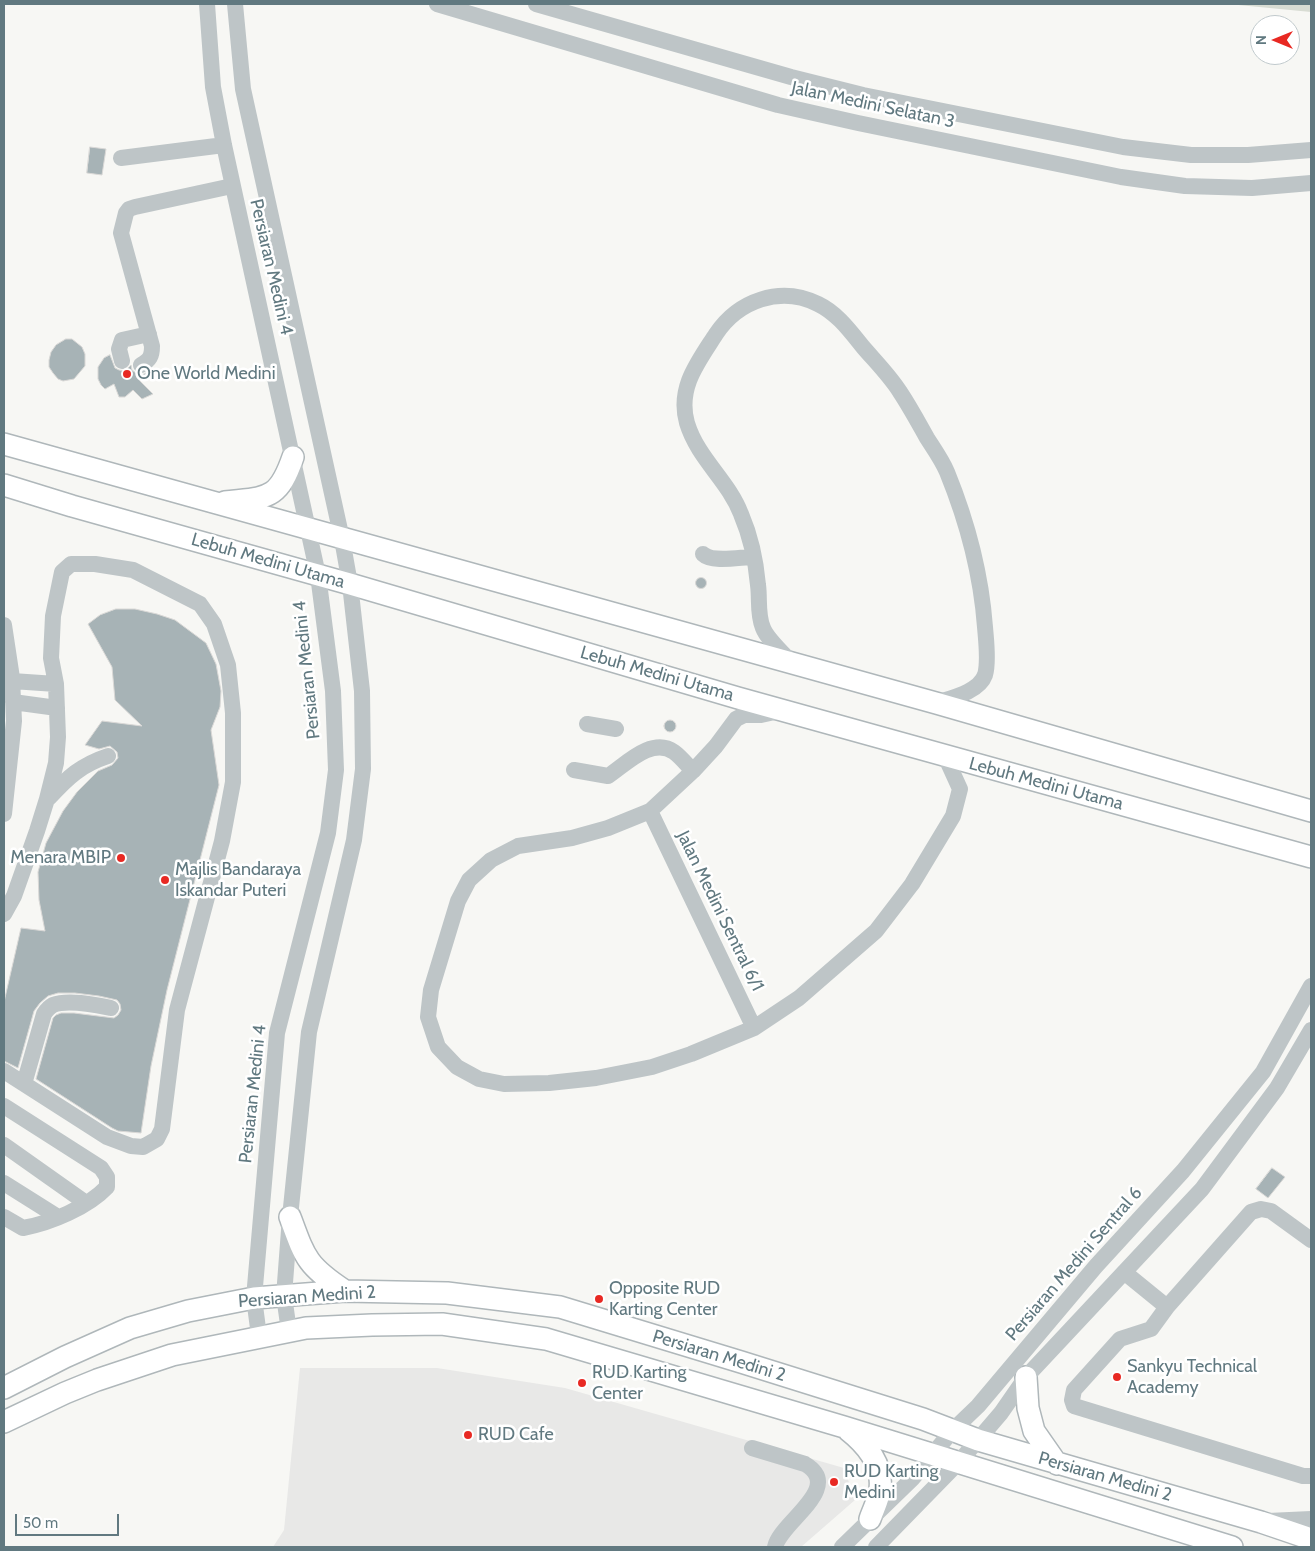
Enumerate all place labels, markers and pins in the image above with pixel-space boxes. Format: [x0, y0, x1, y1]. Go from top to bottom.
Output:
place label: One World Medini [137, 363, 275, 385]
marker: One World Medini [121, 368, 133, 380]
place label: Menara MBIP [10, 847, 111, 869]
marker: Menara MBIP [115, 852, 127, 864]
place label: Majlis Bandaraya Iskandar Puteri [175, 859, 301, 902]
marker: Majlis Bandaraya Iskandar Puteri [159, 874, 171, 886]
place label: Opposite RUD Karting Center [609, 1278, 720, 1320]
marker: Opposite RUD Karting Center [593, 1293, 605, 1305]
place label: Sankyu Technical Academy [1127, 1356, 1257, 1398]
place label: RUD Karting Center [592, 1362, 686, 1405]
marker: Sankyu Technical Academy [1111, 1371, 1123, 1383]
marker: RUD Karting Center [576, 1377, 588, 1389]
place label: RUD Cafe [478, 1424, 554, 1446]
marker: RUD Cafe [462, 1429, 474, 1441]
place label: RUD Karting Medini [844, 1461, 938, 1504]
marker: RUD Karting Medini [828, 1476, 840, 1488]

